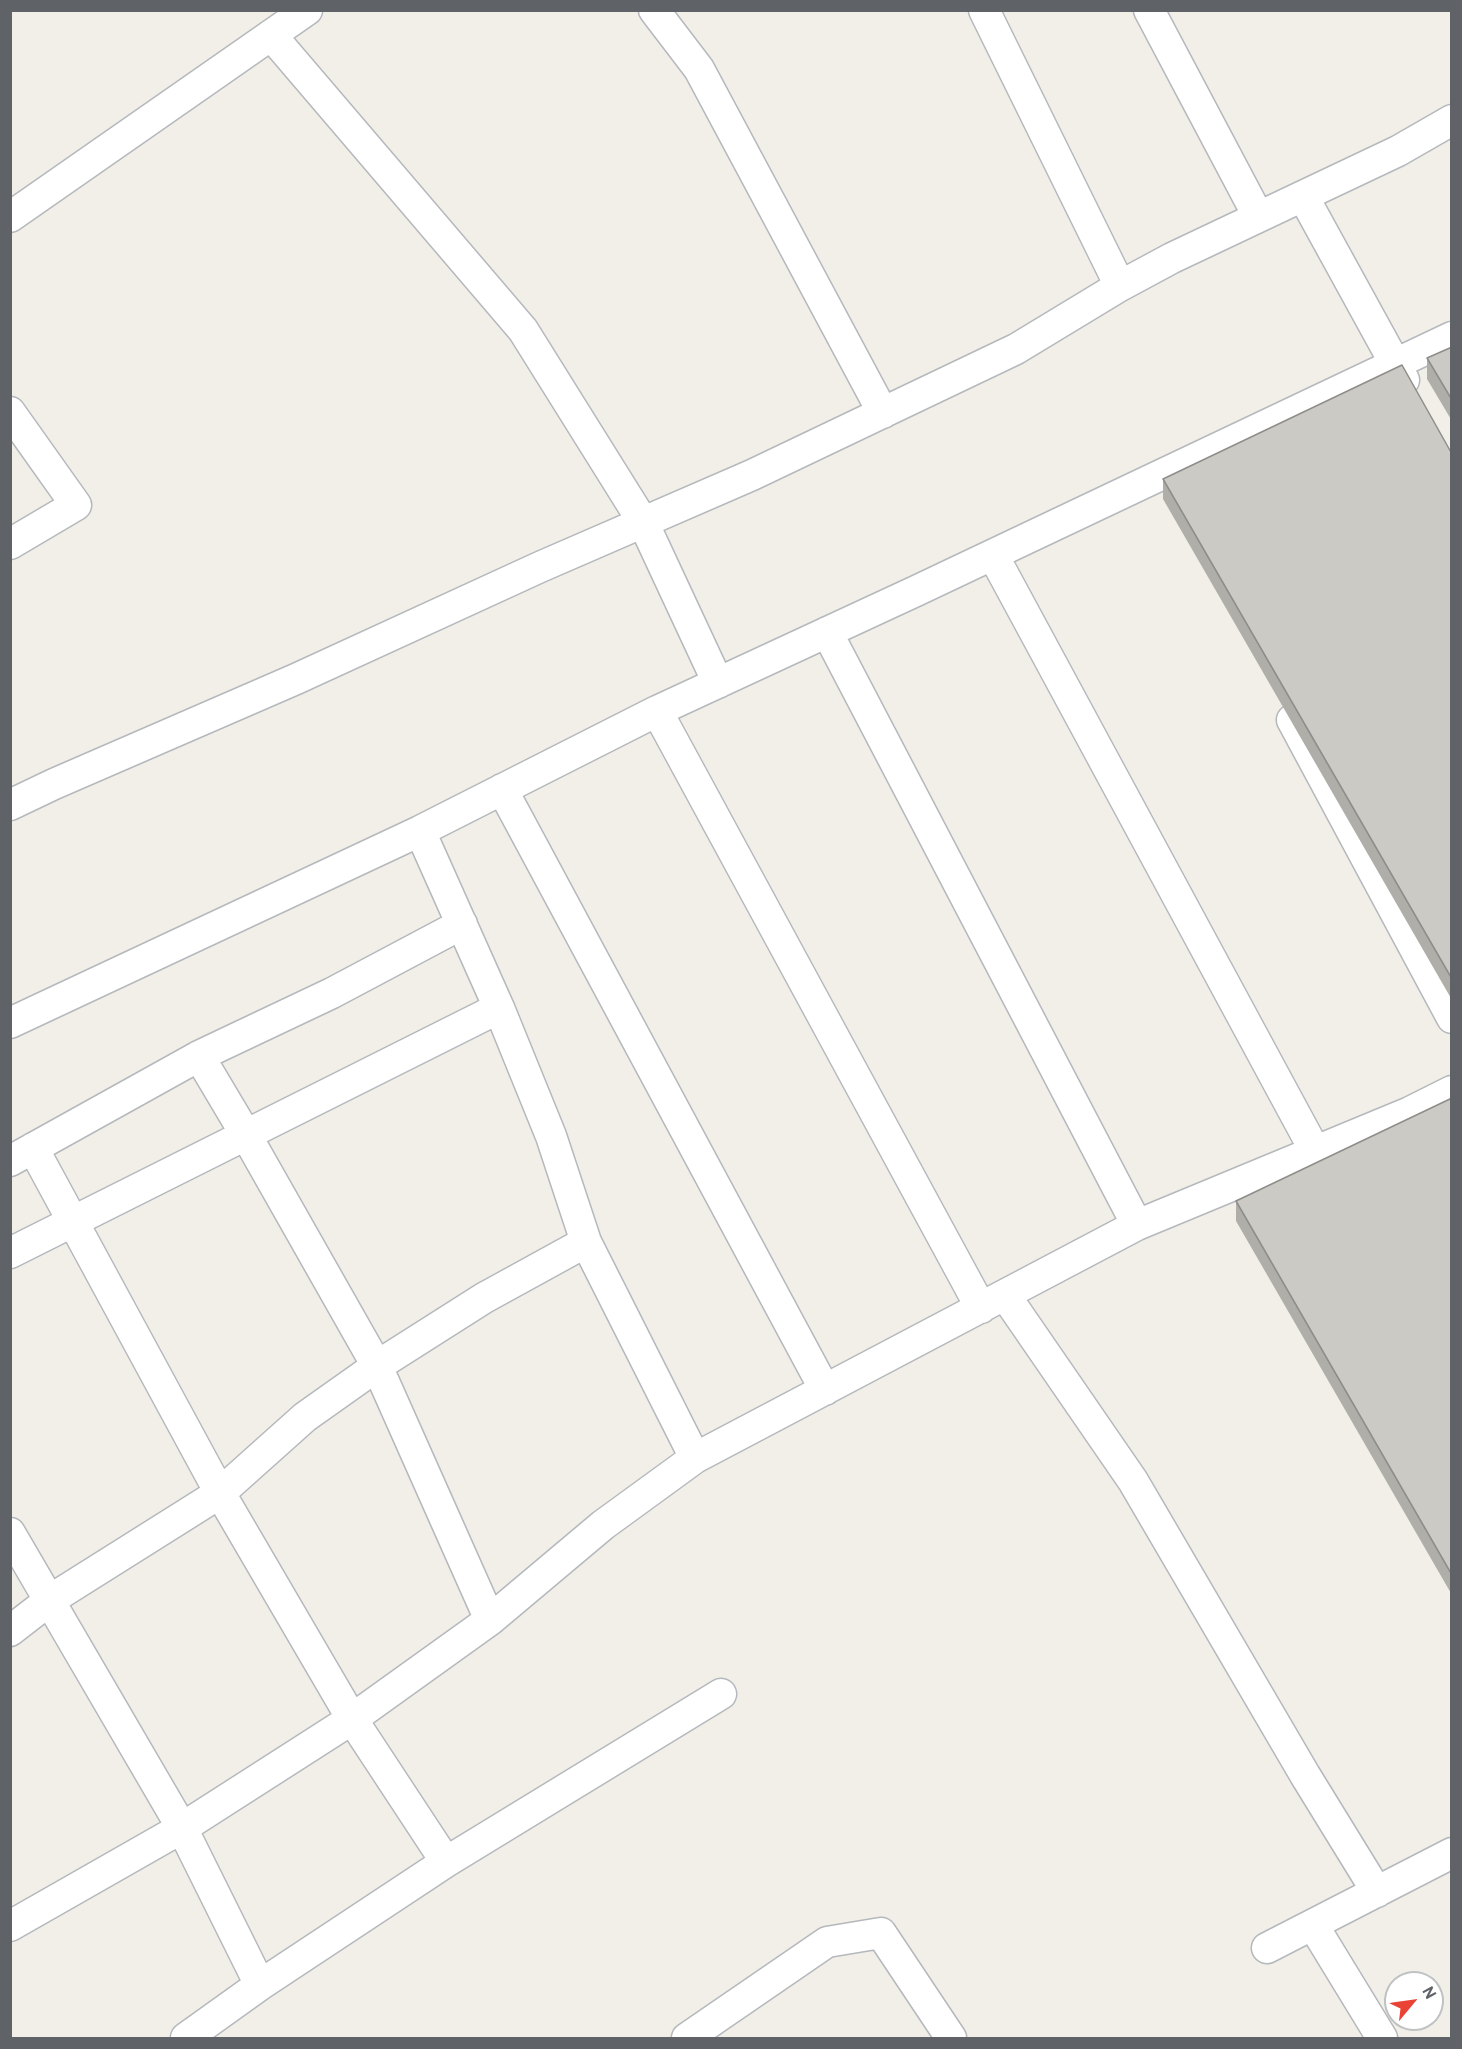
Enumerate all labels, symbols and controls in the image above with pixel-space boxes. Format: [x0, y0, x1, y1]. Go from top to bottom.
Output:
north arrow [1384, 1971, 1444, 2031]
text: N [1416, 1983, 1440, 2003]

